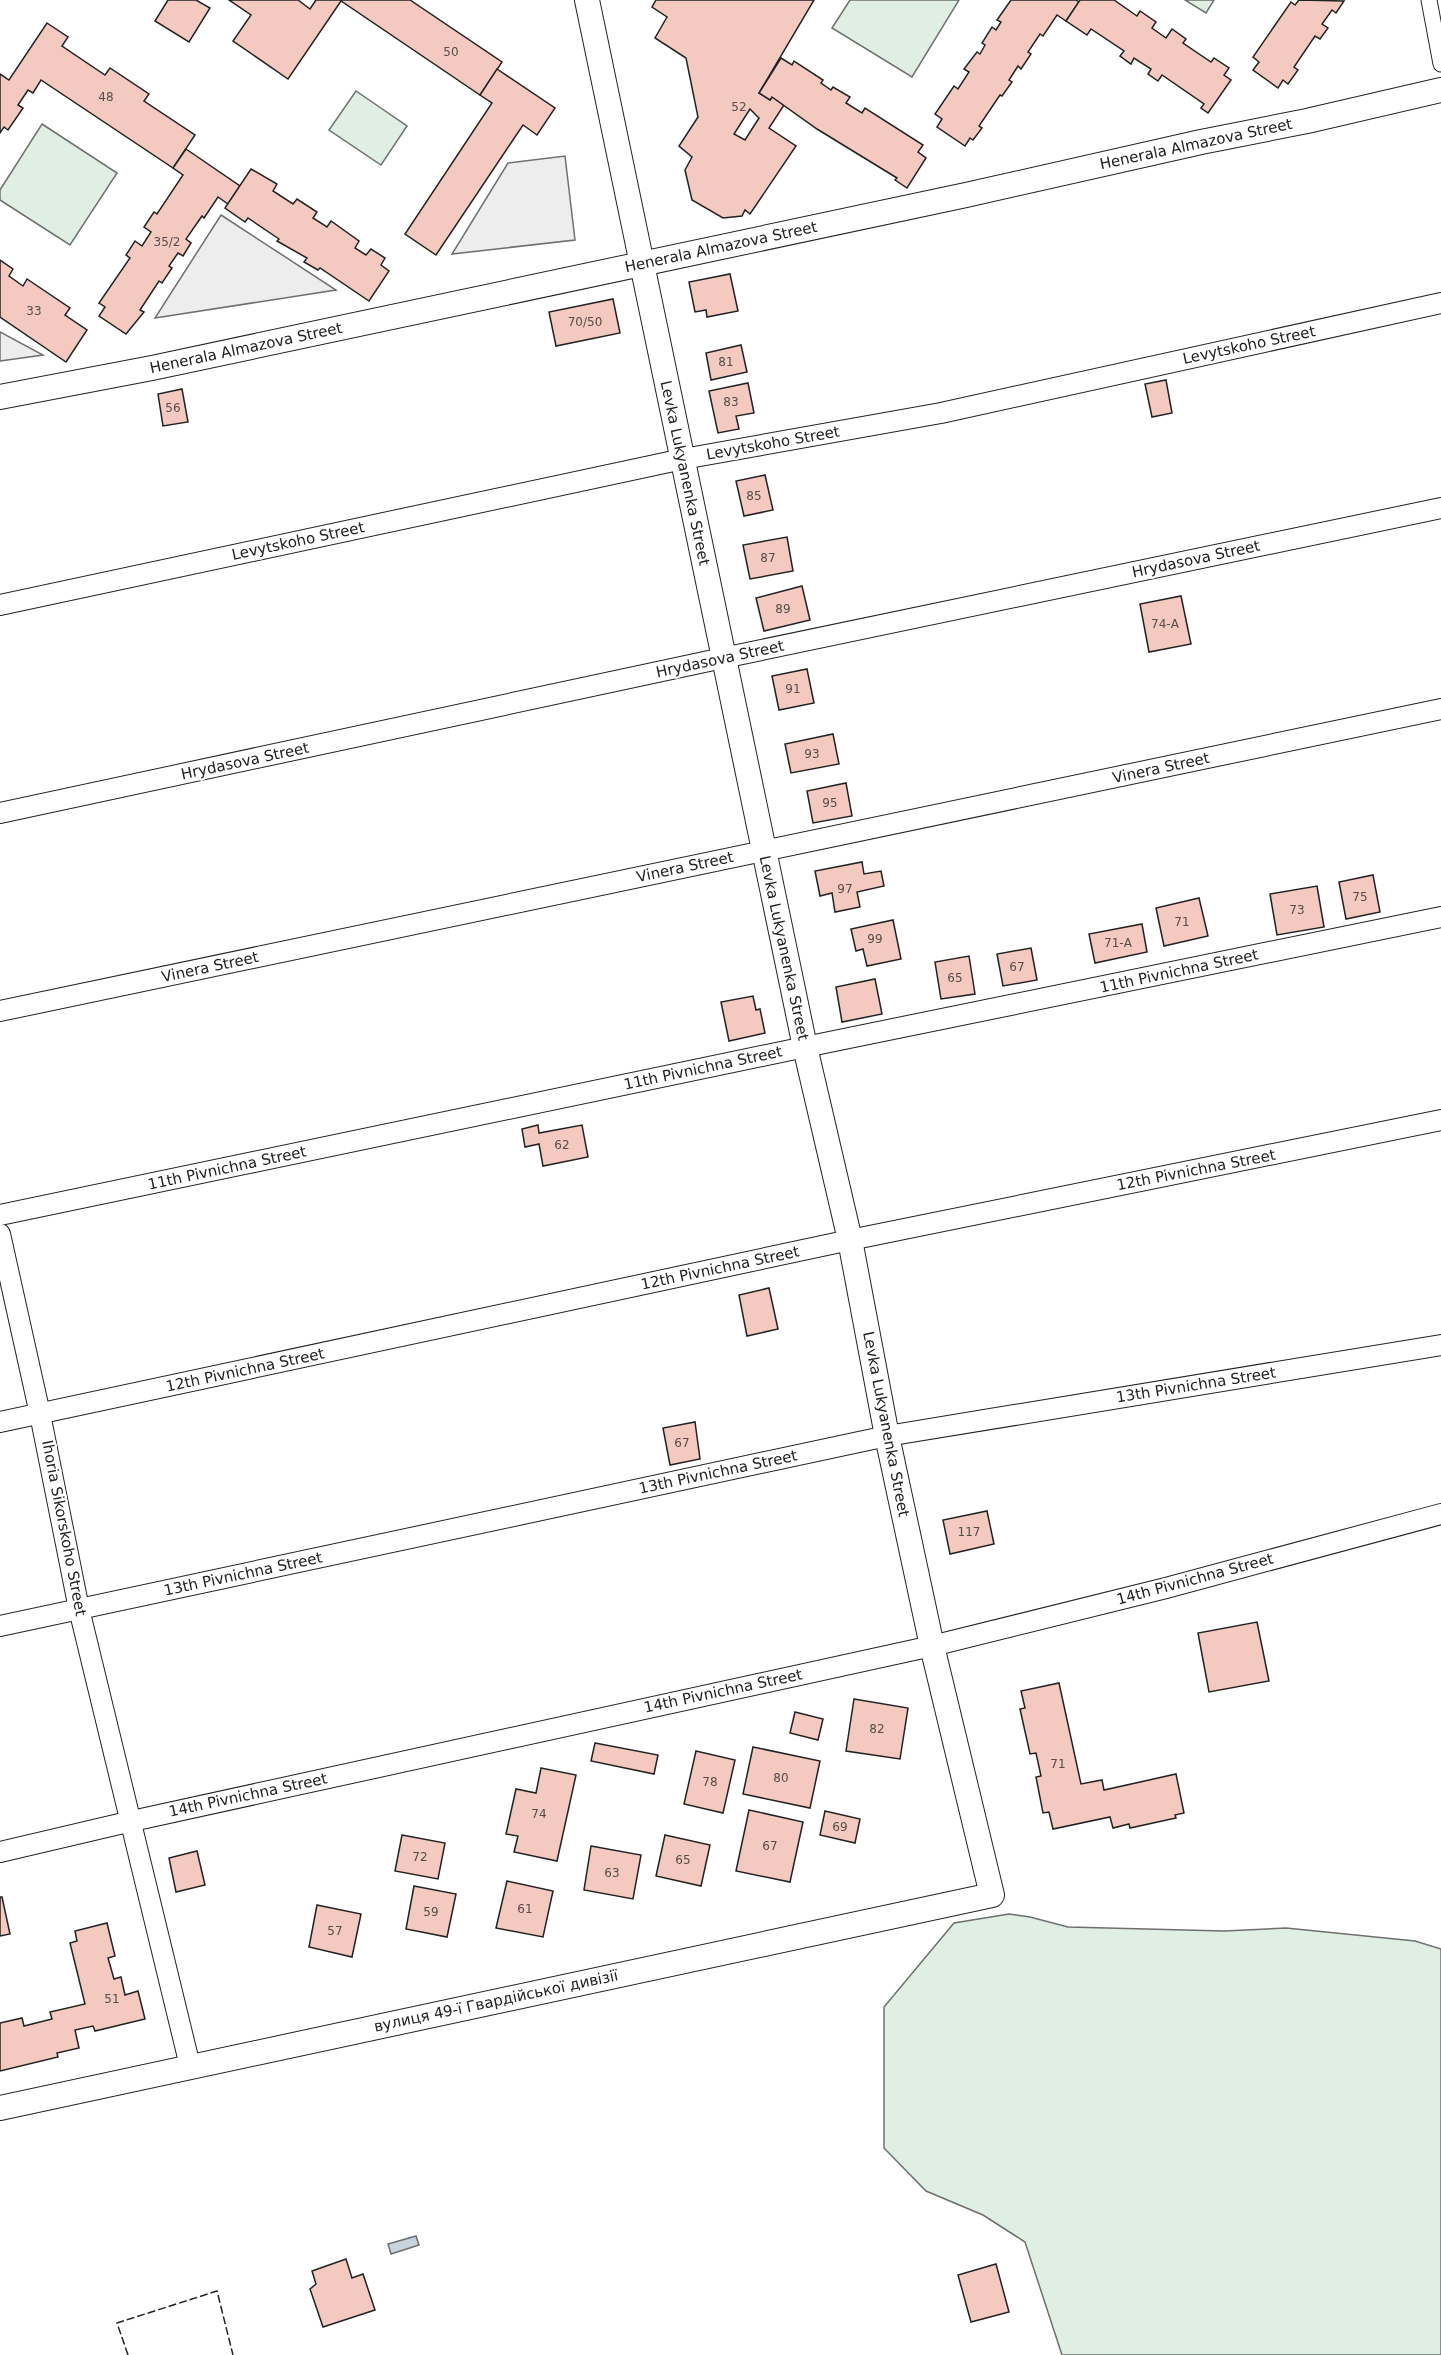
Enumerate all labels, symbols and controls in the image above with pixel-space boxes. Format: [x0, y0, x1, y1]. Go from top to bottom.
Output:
house number: 50 [443, 45, 459, 59]
house number: 48 [98, 90, 114, 104]
house number: 52 [731, 100, 747, 114]
street label: Henerala Almazova Street [1098, 115, 1294, 173]
street label: Henerala Almazova Street [623, 218, 819, 276]
house number: 35/2 [154, 235, 180, 249]
house number: 33 [26, 304, 42, 318]
house number: 70/50 [568, 315, 602, 329]
street label: Henerala Almazova Street [148, 319, 344, 377]
street label: Levytskoho Street [1181, 322, 1317, 368]
house number: 81 [718, 355, 734, 369]
street label: Levka Lukyanenka Street [657, 379, 713, 567]
house number: 83 [723, 395, 739, 409]
house number: 56 [165, 401, 181, 415]
street label: Levytskoho Street [705, 422, 841, 464]
house number: 85 [746, 489, 762, 503]
street label: Levytskoho Street [230, 518, 366, 564]
street label: Hrydasova Street [1130, 537, 1262, 581]
house number: 87 [760, 551, 776, 565]
house number: 89 [775, 602, 791, 616]
house number: 74-А [1151, 617, 1180, 631]
street label: Hrydasova Street [654, 637, 786, 681]
house number: 91 [785, 682, 801, 696]
street label: Hrydasova Street [179, 739, 311, 783]
house number: 93 [804, 747, 820, 761]
street label: Vinera Street [1111, 749, 1211, 787]
house number: 95 [822, 796, 838, 810]
street label: Vinera Street [635, 848, 735, 886]
street label: Levka Lukyanenka Street [756, 854, 812, 1042]
house number: 97 [837, 882, 853, 896]
house number: 75 [1352, 890, 1368, 904]
house number: 73 [1289, 903, 1305, 917]
house number: 71 [1174, 915, 1190, 929]
house number: 99 [867, 932, 883, 946]
house number: 71-А [1104, 936, 1133, 950]
street label: 11th Pivnichna Street [1098, 945, 1260, 997]
street label: Vinera Street [160, 948, 260, 986]
house number: 67 [1009, 960, 1025, 974]
house number: 65 [947, 971, 963, 985]
street label: 11th Pivnichna Street [622, 1042, 784, 1094]
house number: 62 [554, 1138, 570, 1152]
street label: 11th Pivnichna Street [146, 1142, 308, 1194]
street label: 12th Pivnichna Street [1115, 1146, 1277, 1194]
street label: 12th Pivnichna Street [639, 1242, 801, 1294]
street label: Levka Lukyanenka Street [859, 1330, 913, 1518]
street label: 12th Pivnichna Street [164, 1344, 326, 1396]
street label: 13th Pivnichna Street [1115, 1363, 1277, 1407]
house number: 67 [674, 1436, 690, 1450]
street label: Ihoria Sikorskoho Street [38, 1439, 90, 1618]
street label: 13th Pivnichna Street [637, 1446, 799, 1498]
house number: 117 [958, 1525, 980, 1539]
street label: 13th Pivnichna Street [162, 1548, 324, 1600]
street label: 14th Pivnichna Street [1115, 1549, 1275, 1609]
street label: 14th Pivnichna Street [642, 1665, 804, 1717]
house number: 82 [869, 1722, 885, 1736]
house number: 71 [1050, 1757, 1066, 1771]
street label: 14th Pivnichna Street [167, 1769, 329, 1821]
house number: 80 [773, 1771, 789, 1785]
house number: 78 [702, 1775, 718, 1789]
house number: 74 [531, 1807, 547, 1821]
house number: 69 [832, 1820, 848, 1834]
house number: 67 [762, 1839, 778, 1853]
house number: 72 [412, 1850, 428, 1864]
house number: 65 [675, 1853, 691, 1867]
house number: 63 [604, 1866, 620, 1880]
house number: 61 [517, 1902, 533, 1916]
house number: 59 [423, 1905, 439, 1919]
house number: 57 [327, 1924, 343, 1938]
street label: вулиця 49-ї Гвардійської дивізії [372, 1966, 621, 2036]
house number: 51 [104, 1992, 120, 2006]

